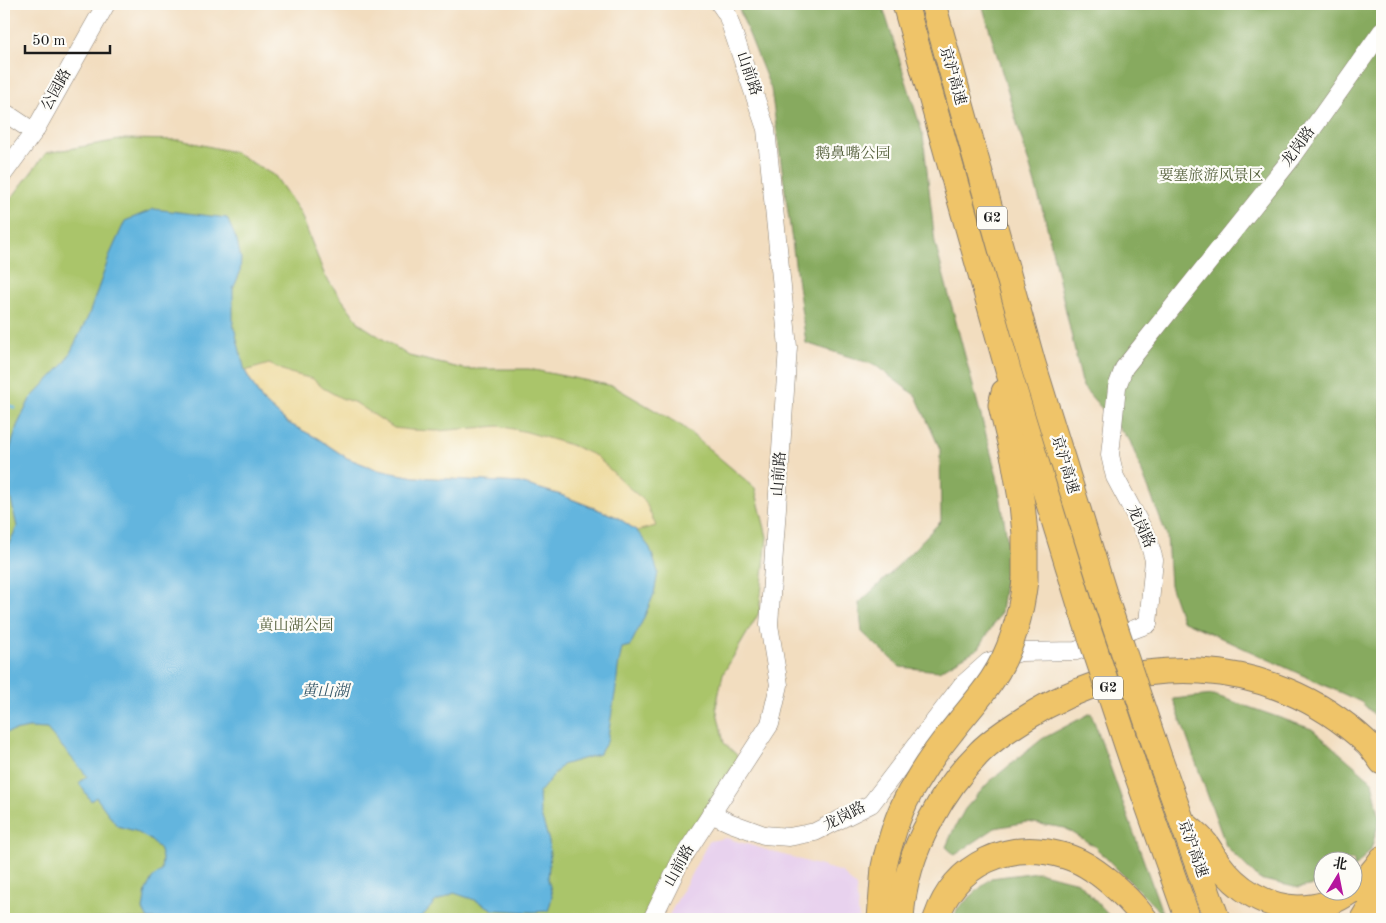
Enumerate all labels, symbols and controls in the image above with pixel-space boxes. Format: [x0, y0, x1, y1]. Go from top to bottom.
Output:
scale bar [25, 22, 110, 54]
text: 50 m [32, 34, 66, 49]
street label: 京沪高速 [937, 45, 969, 107]
street label: 山前路 [734, 50, 764, 98]
street label: 公园路 [38, 66, 74, 113]
street label: 龙岗路 [1278, 123, 1318, 170]
park label: 鹅鼻嘴公园 [815, 145, 891, 162]
park label: 要塞旅游风景区 [1158, 167, 1264, 184]
road number: G2 [977, 207, 1007, 230]
street label: 京沪高速 [1048, 434, 1082, 496]
street label: 山前路 [769, 451, 789, 497]
street label: 龙岗路 [1124, 503, 1158, 551]
park label: 黄山湖公园 [258, 617, 334, 634]
road number: G2 [1093, 676, 1123, 700]
water label: 黄山湖 [301, 682, 352, 700]
street label: 龙岗路 [821, 798, 868, 834]
street label: 京沪高速 [1175, 818, 1211, 880]
street label: 山前路 [661, 842, 697, 889]
north arrow [1314, 850, 1364, 900]
text: 北 [1332, 855, 1348, 872]

